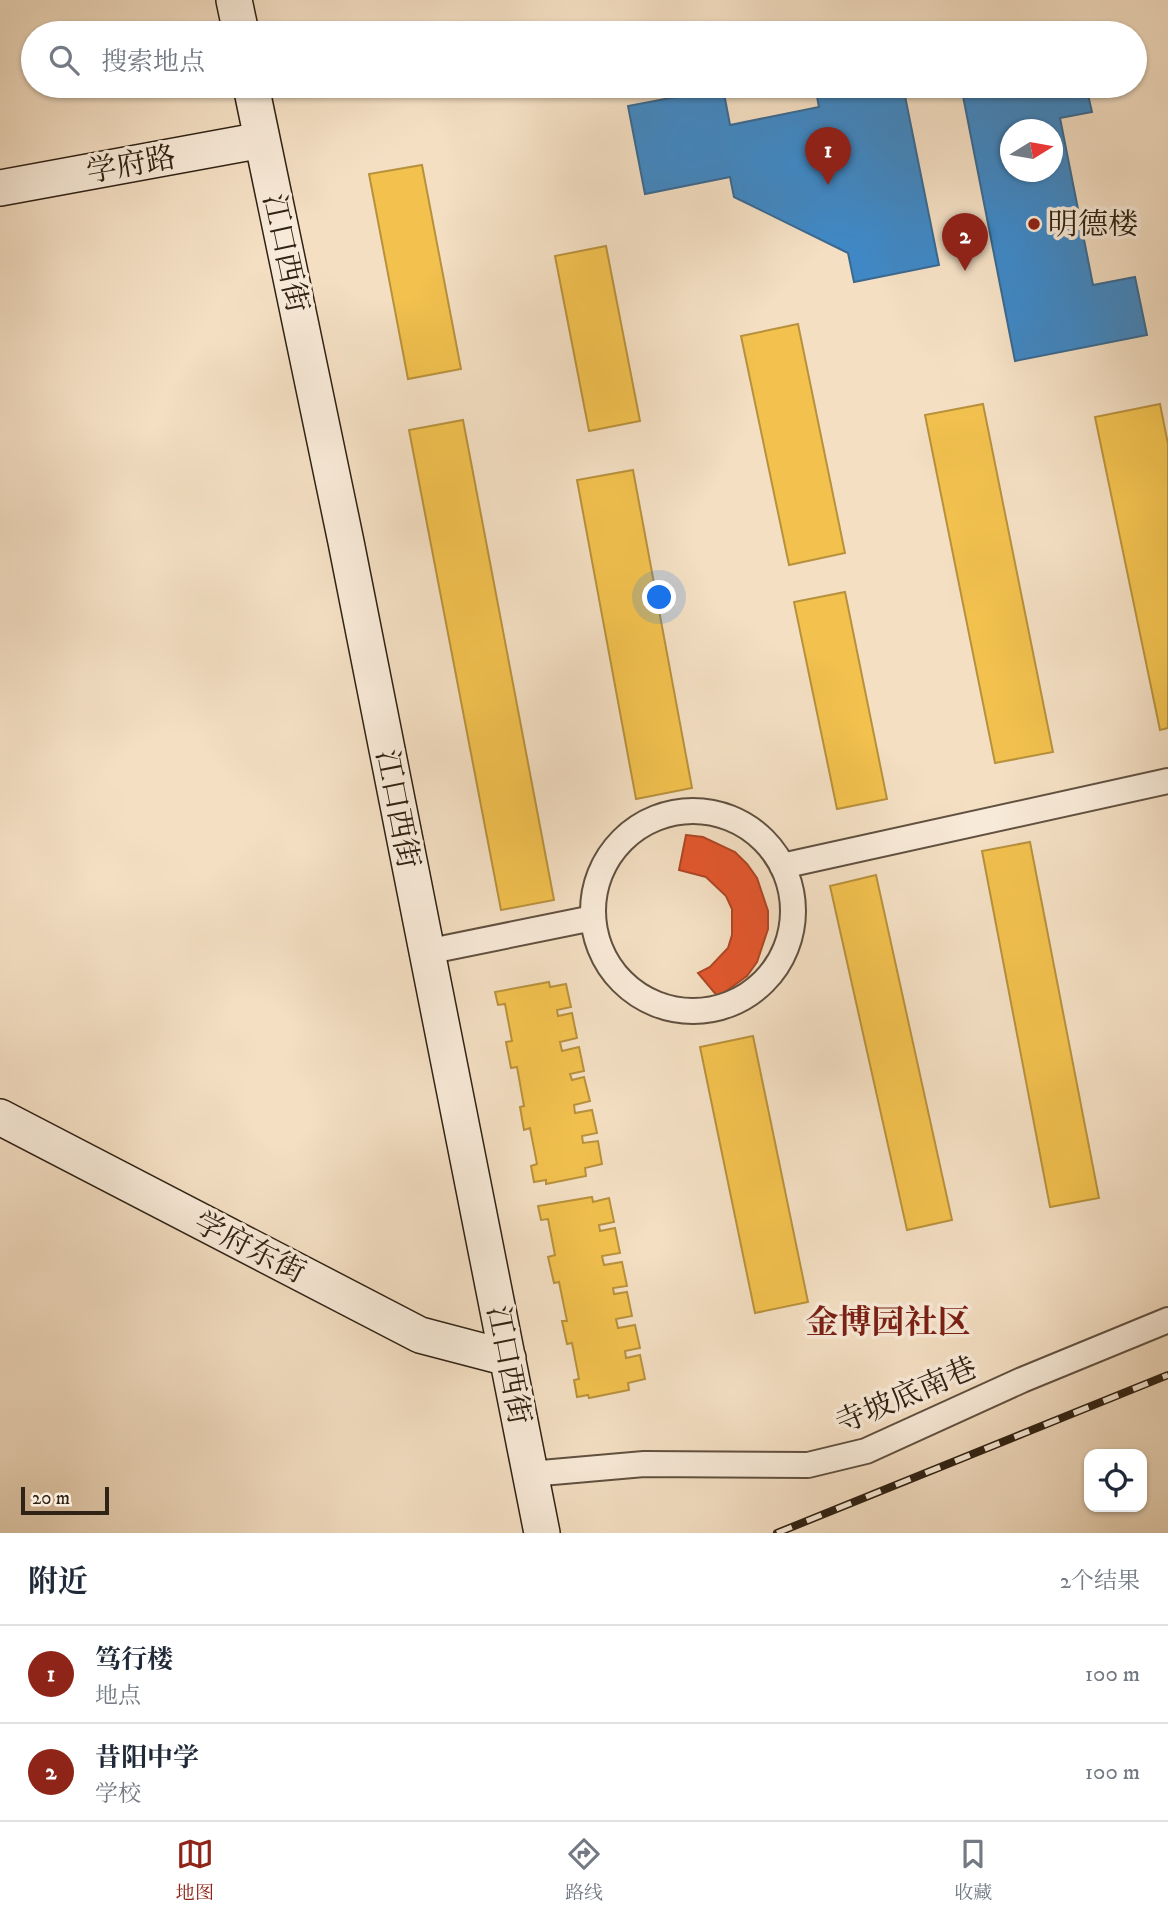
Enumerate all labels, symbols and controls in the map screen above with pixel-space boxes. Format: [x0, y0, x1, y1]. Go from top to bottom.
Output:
search box [21, 21, 1147, 98]
icon: search [45, 41, 83, 79]
text: 搜索地点 [101, 46, 205, 79]
north arrow [1000, 119, 1063, 182]
pin: 1 [805, 127, 851, 185]
street label: 学府路 [84, 139, 179, 192]
street label: 江口西街 [254, 191, 315, 316]
place label: 明德楼 [1048, 207, 1138, 244]
pin: 2 [942, 213, 988, 271]
marker: 明德楼 [1026, 216, 1042, 232]
your location [642, 580, 676, 614]
street label: 江口西街 [367, 747, 426, 872]
street label: 学府东街 [187, 1205, 311, 1292]
street label: 江口西街 [478, 1303, 537, 1428]
district label: 金博园社区 [806, 1303, 971, 1344]
street label: 寺坡底南巷 [830, 1350, 983, 1443]
map controls [1084, 1449, 1147, 1512]
button: locate [1084, 1449, 1147, 1512]
scale bar [21, 1484, 108, 1516]
text: 20 m [32, 1487, 70, 1510]
text: 附近 [28, 1564, 88, 1601]
text: 2个结果 [1060, 1567, 1140, 1596]
text: 笃行楼 [95, 1644, 173, 1677]
text: 1 [47, 1660, 55, 1689]
text: 100 m [1085, 1660, 1140, 1689]
text: 地点 [95, 1682, 141, 1711]
text: 昔阳中学 [95, 1742, 199, 1775]
text: 2 [45, 1758, 57, 1787]
text: 100 m [1085, 1758, 1140, 1787]
text: 学校 [95, 1780, 141, 1809]
tab: 地图 [176, 1835, 214, 1905]
tab: 路线 [565, 1835, 603, 1905]
tab: 收藏 [954, 1835, 992, 1905]

